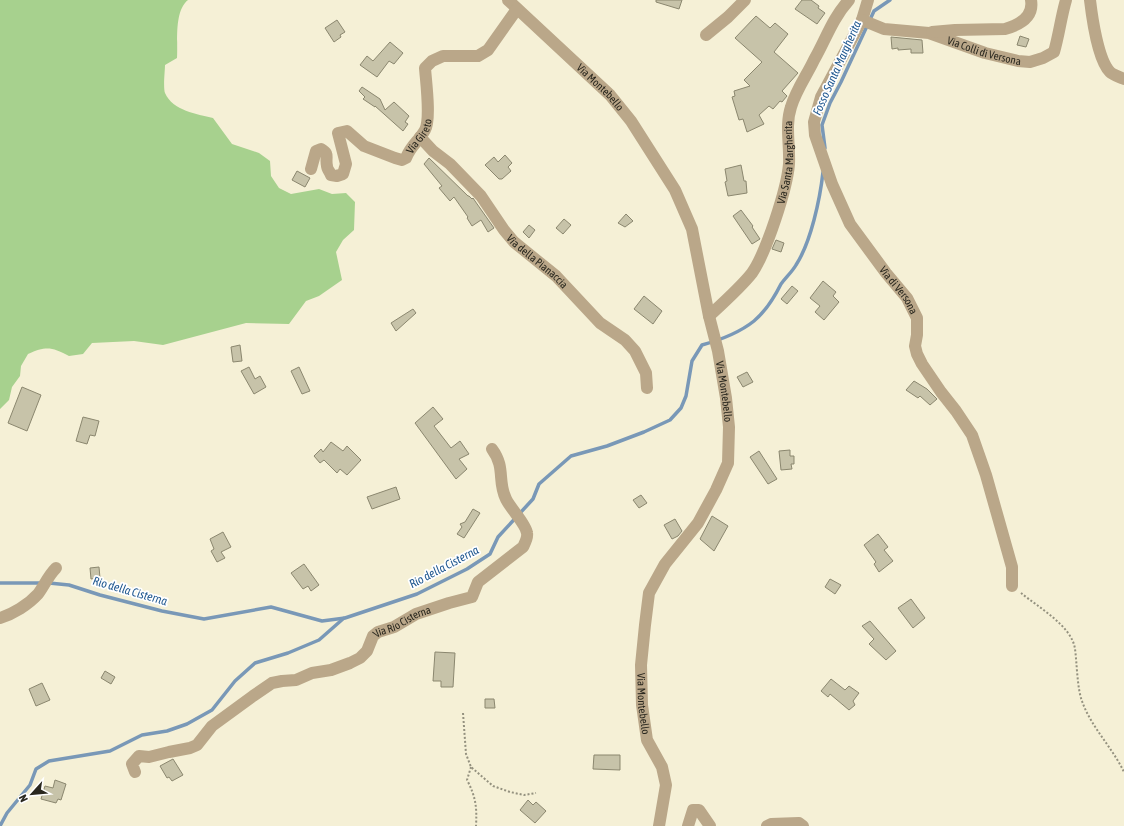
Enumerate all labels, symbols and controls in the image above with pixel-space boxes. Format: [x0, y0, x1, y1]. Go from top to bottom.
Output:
water label: Fosso Santa Margherita [810, 18, 864, 117]
street label: Via Colli di Versona [946, 34, 1021, 67]
street label: Via Montebello [574, 61, 626, 113]
street label: Via Gireto [403, 118, 434, 156]
street label: Via Santa Margherita [775, 120, 795, 205]
street label: Via della Pianaccia [504, 232, 570, 291]
street label: Via di Versona [877, 264, 920, 316]
street label: Via Montebello [714, 360, 734, 423]
water label: Rio della Cisterna [407, 543, 482, 591]
water label: Rio della Cisterna [91, 574, 169, 608]
street label: Via Rio Cisterna [370, 603, 432, 640]
street label: Via Montebello [635, 673, 652, 735]
north arrow [12, 774, 52, 814]
text: N [16, 793, 30, 804]

